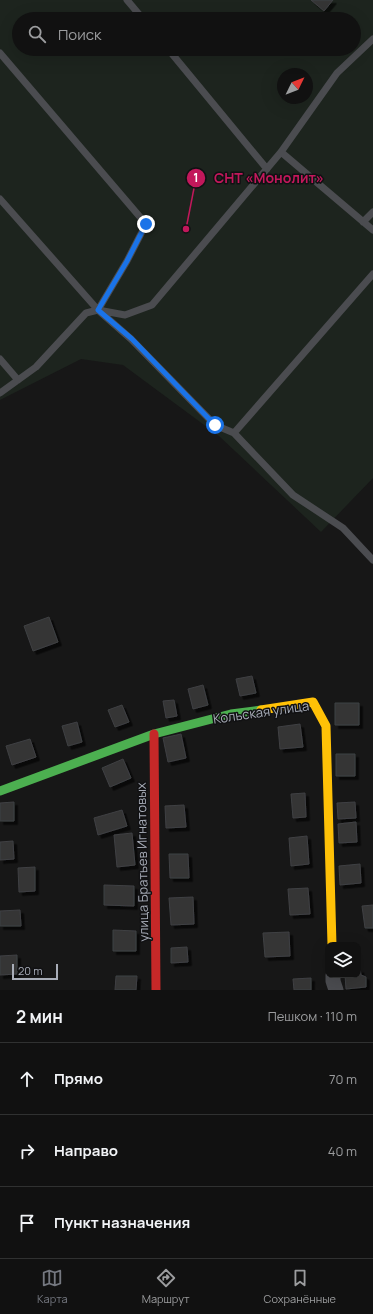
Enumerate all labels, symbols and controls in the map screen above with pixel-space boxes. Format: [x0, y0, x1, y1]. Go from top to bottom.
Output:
search box [12, 12, 361, 56]
icon: search [26, 23, 48, 45]
text: Поиск [58, 24, 102, 45]
north arrow [277, 68, 313, 104]
callout: СНТ «Монолит» [186, 165, 333, 191]
text: СНТ «Монолит» [214, 168, 324, 187]
text: 1 [193, 169, 199, 186]
route end [137, 215, 155, 233]
route start [206, 416, 224, 434]
street label: Кольская улица [212, 696, 310, 728]
street label: улица Братьев Игнатовых [132, 782, 152, 942]
map controls [325, 942, 361, 978]
button: layers [325, 942, 361, 978]
scale bar [12, 962, 58, 981]
text: 20 m [18, 963, 43, 978]
text: 2 мин [16, 1005, 63, 1028]
text: Пешком · 110 m [268, 1007, 357, 1025]
icon: ahead [16, 1068, 38, 1090]
text: Прямо [54, 1068, 103, 1089]
text: 70 m [329, 1070, 357, 1088]
icon: right [16, 1140, 38, 1162]
text: Направо [54, 1140, 118, 1161]
text: 40 m [328, 1142, 357, 1160]
icon: arrive [16, 1212, 38, 1234]
text: Пункт назначения [54, 1212, 190, 1233]
tab: Карта [37, 1267, 68, 1306]
tab: Маршрут [142, 1267, 190, 1306]
tab: Сохранённые [264, 1267, 336, 1306]

